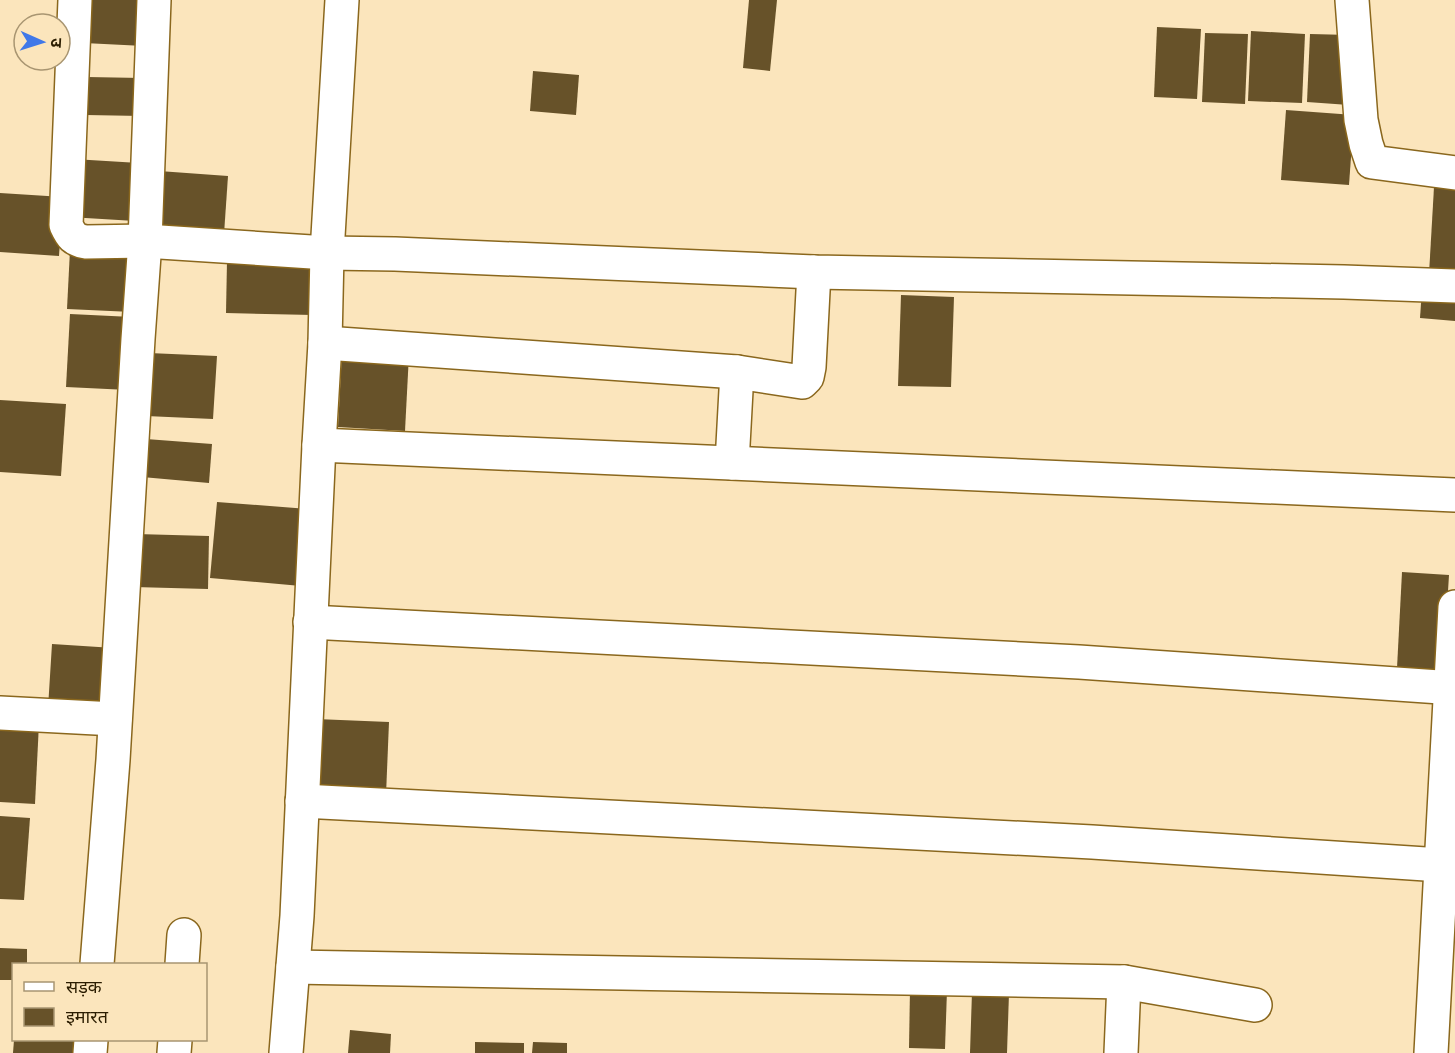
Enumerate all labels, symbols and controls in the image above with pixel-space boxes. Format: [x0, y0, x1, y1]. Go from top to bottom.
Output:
north arrow [12, 12, 72, 72]
text: उ [46, 38, 68, 49]
legend [12, 963, 207, 1041]
text: सड़क [66, 974, 103, 998]
text: इमारत [66, 1004, 109, 1028]

